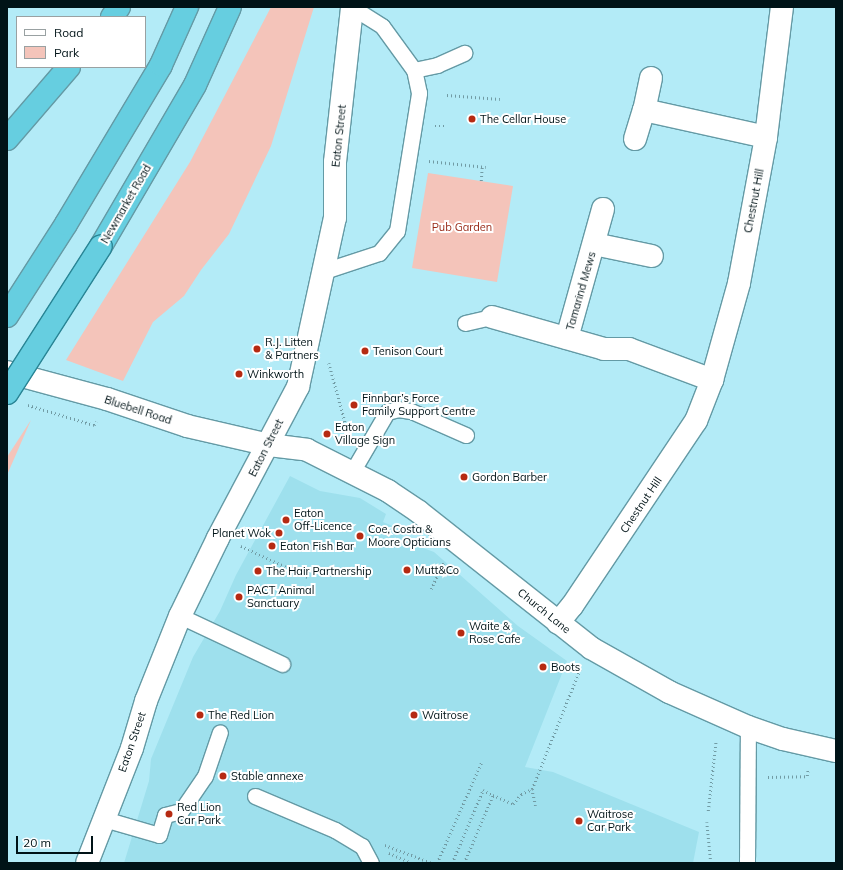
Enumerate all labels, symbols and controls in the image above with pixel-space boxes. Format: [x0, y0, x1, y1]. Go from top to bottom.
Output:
legend [16, 16, 146, 68]
text: Road [54, 25, 83, 40]
text: Park [54, 45, 79, 60]
street label: Eaton Street [329, 104, 349, 168]
place label: The Cellar House [480, 112, 566, 126]
marker: The Cellar House [467, 114, 477, 124]
street label: Newmarket Road [98, 162, 154, 246]
street label: Chestnut Hill [741, 168, 767, 234]
park label: Pub Garden [432, 220, 492, 234]
street label: Tamarind Mews [563, 250, 599, 332]
place label: R.J. Litten & Partners [265, 336, 319, 362]
marker: R.J. Litten & Partners [252, 344, 262, 354]
place label: Tenison Court [373, 344, 443, 358]
marker: Tenison Court [360, 346, 370, 356]
place label: Winkworth [247, 367, 304, 381]
marker: Winkworth [234, 369, 244, 379]
place label: Finnbar’s Force Family Support Centre [362, 392, 475, 418]
street label: Bluebell Road [103, 393, 173, 427]
marker: Finnbar’s Force Family Support Centre [349, 400, 359, 410]
street label: Eaton Street [246, 417, 286, 479]
place label: Eaton Village Sign [335, 421, 395, 447]
marker: Eaton Village Sign [322, 429, 332, 439]
place label: Gordon Barber [472, 470, 547, 484]
marker: Gordon Barber [459, 472, 469, 482]
street label: Chestnut Hill [617, 474, 665, 536]
place label: Eaton Off-Licence [294, 507, 352, 533]
marker: Eaton Off-Licence [281, 515, 291, 525]
place label: Coe, Costa & Moore Opticians [368, 523, 451, 549]
place label: Planet Wok [212, 526, 271, 540]
marker: Planet Wok [274, 528, 284, 538]
marker: Coe, Costa & Moore Opticians [355, 531, 365, 541]
place label: Eaton Fish Bar [280, 539, 354, 553]
marker: Eaton Fish Bar [267, 541, 277, 551]
place label: Mutt&Co [415, 563, 459, 577]
place label: The Hair Partnership [266, 564, 372, 578]
marker: Mutt&Co [402, 565, 412, 575]
marker: The Hair Partnership [253, 566, 263, 576]
place label: PACT Animal Sanctuary [247, 584, 314, 610]
street label: Church Lane [515, 586, 573, 636]
marker: PACT Animal Sanctuary [234, 592, 244, 602]
place label: Waite & Rose Cafe [469, 620, 521, 646]
marker: Waite & Rose Cafe [456, 628, 466, 638]
place label: Boots [551, 660, 580, 674]
marker: Boots [538, 662, 548, 672]
place label: The Red Lion [208, 708, 274, 722]
place label: Waitrose [422, 708, 468, 722]
street label: Eaton Street [116, 710, 148, 774]
marker: The Red Lion [195, 710, 205, 720]
marker: Waitrose [409, 710, 419, 720]
place label: Stable annexe [231, 769, 304, 783]
marker: Stable annexe [218, 771, 228, 781]
place label: Red Lion Car Park [177, 801, 221, 827]
place label: Waitrose Car Park [587, 808, 633, 834]
marker: Red Lion Car Park [164, 809, 174, 819]
marker: Waitrose Car Park [574, 816, 584, 826]
scale bar [18, 828, 95, 854]
text: 20 m [23, 835, 51, 850]

